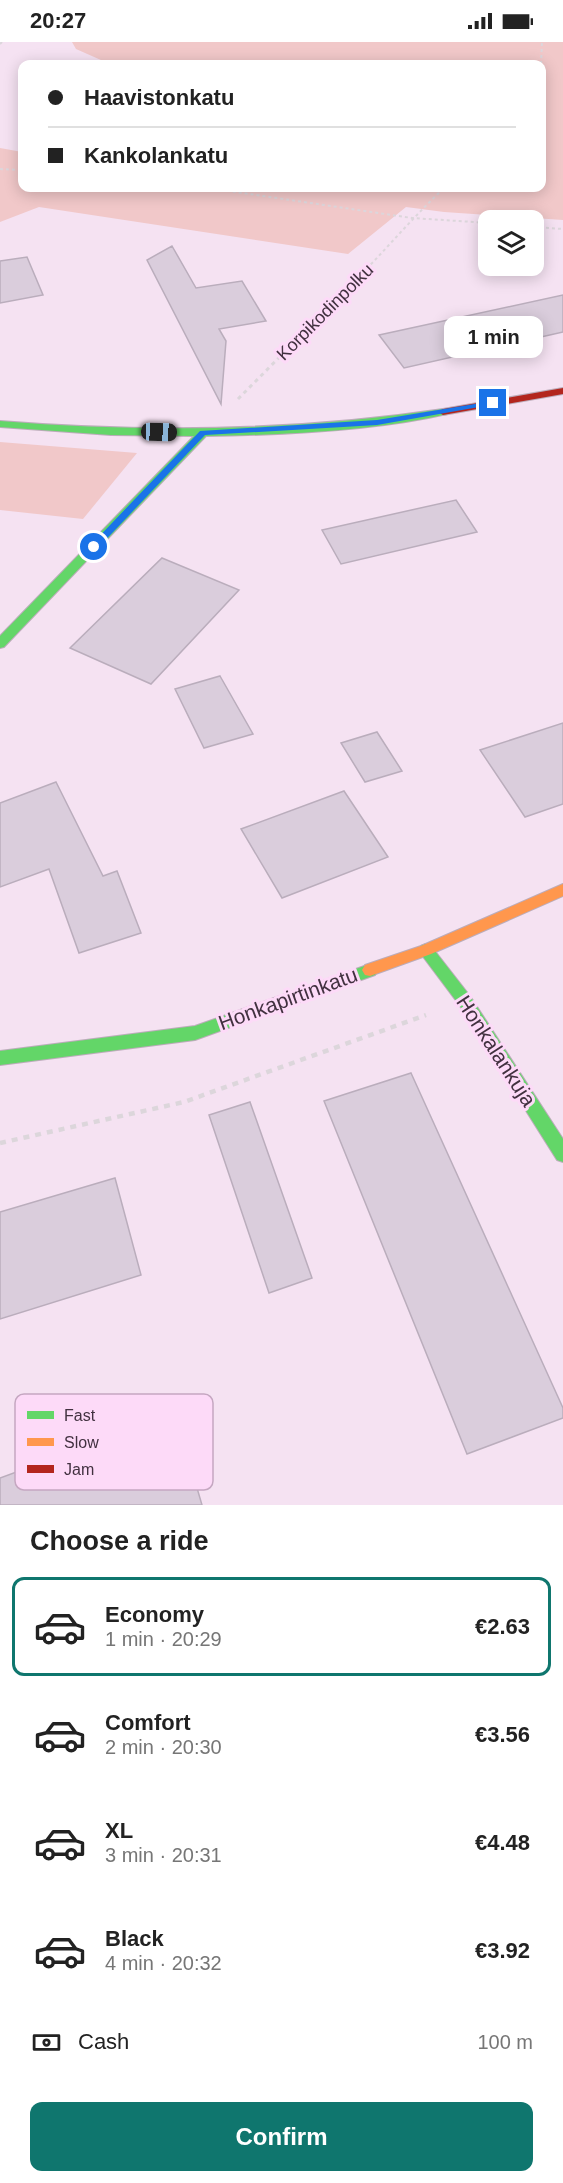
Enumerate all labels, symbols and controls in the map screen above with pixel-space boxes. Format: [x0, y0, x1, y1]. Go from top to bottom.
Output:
text: 20:27 [30, 8, 86, 33]
text: Haavistonkatu [84, 85, 234, 110]
text: Kankolankatu [84, 143, 228, 168]
map controls [478, 210, 544, 276]
button: layers [478, 210, 544, 276]
street label: Korpikodinpolku [273, 260, 377, 364]
callout: 1 min [444, 316, 542, 358]
text: 1 min [467, 326, 520, 348]
route end [479, 389, 506, 416]
car [141, 422, 177, 442]
route start [80, 533, 107, 560]
street label: Honkapirtinkatu [215, 963, 360, 1034]
street label: Honkalankuja [452, 991, 541, 1111]
legend [15, 1394, 213, 1490]
text: Fast [64, 1407, 96, 1424]
text: Slow [64, 1434, 99, 1451]
text: Jam [64, 1461, 94, 1478]
text: Choose a ride [30, 1526, 209, 1556]
icon: car [33, 1600, 87, 1654]
text: Economy [105, 1602, 204, 1627]
text: €2.63 [475, 1614, 530, 1639]
text: 1 min · 20:29 [105, 1628, 222, 1650]
icon: car [33, 1708, 87, 1762]
text: Comfort [105, 1710, 191, 1735]
text: €3.56 [475, 1722, 530, 1747]
text: 2 min · 20:30 [105, 1736, 222, 1758]
icon: car [33, 1816, 87, 1870]
text: XL [105, 1818, 133, 1843]
text: €4.48 [475, 1830, 530, 1855]
text: 3 min · 20:31 [105, 1844, 222, 1866]
icon: car [33, 1924, 87, 1978]
text: Black [105, 1926, 164, 1951]
text: €3.92 [475, 1938, 530, 1963]
text: 4 min · 20:32 [105, 1952, 222, 1974]
icon: cash [30, 2026, 63, 2059]
text: Cash [78, 2029, 129, 2054]
text: 100 m [477, 2031, 533, 2053]
button: Confirm [30, 2102, 533, 2171]

